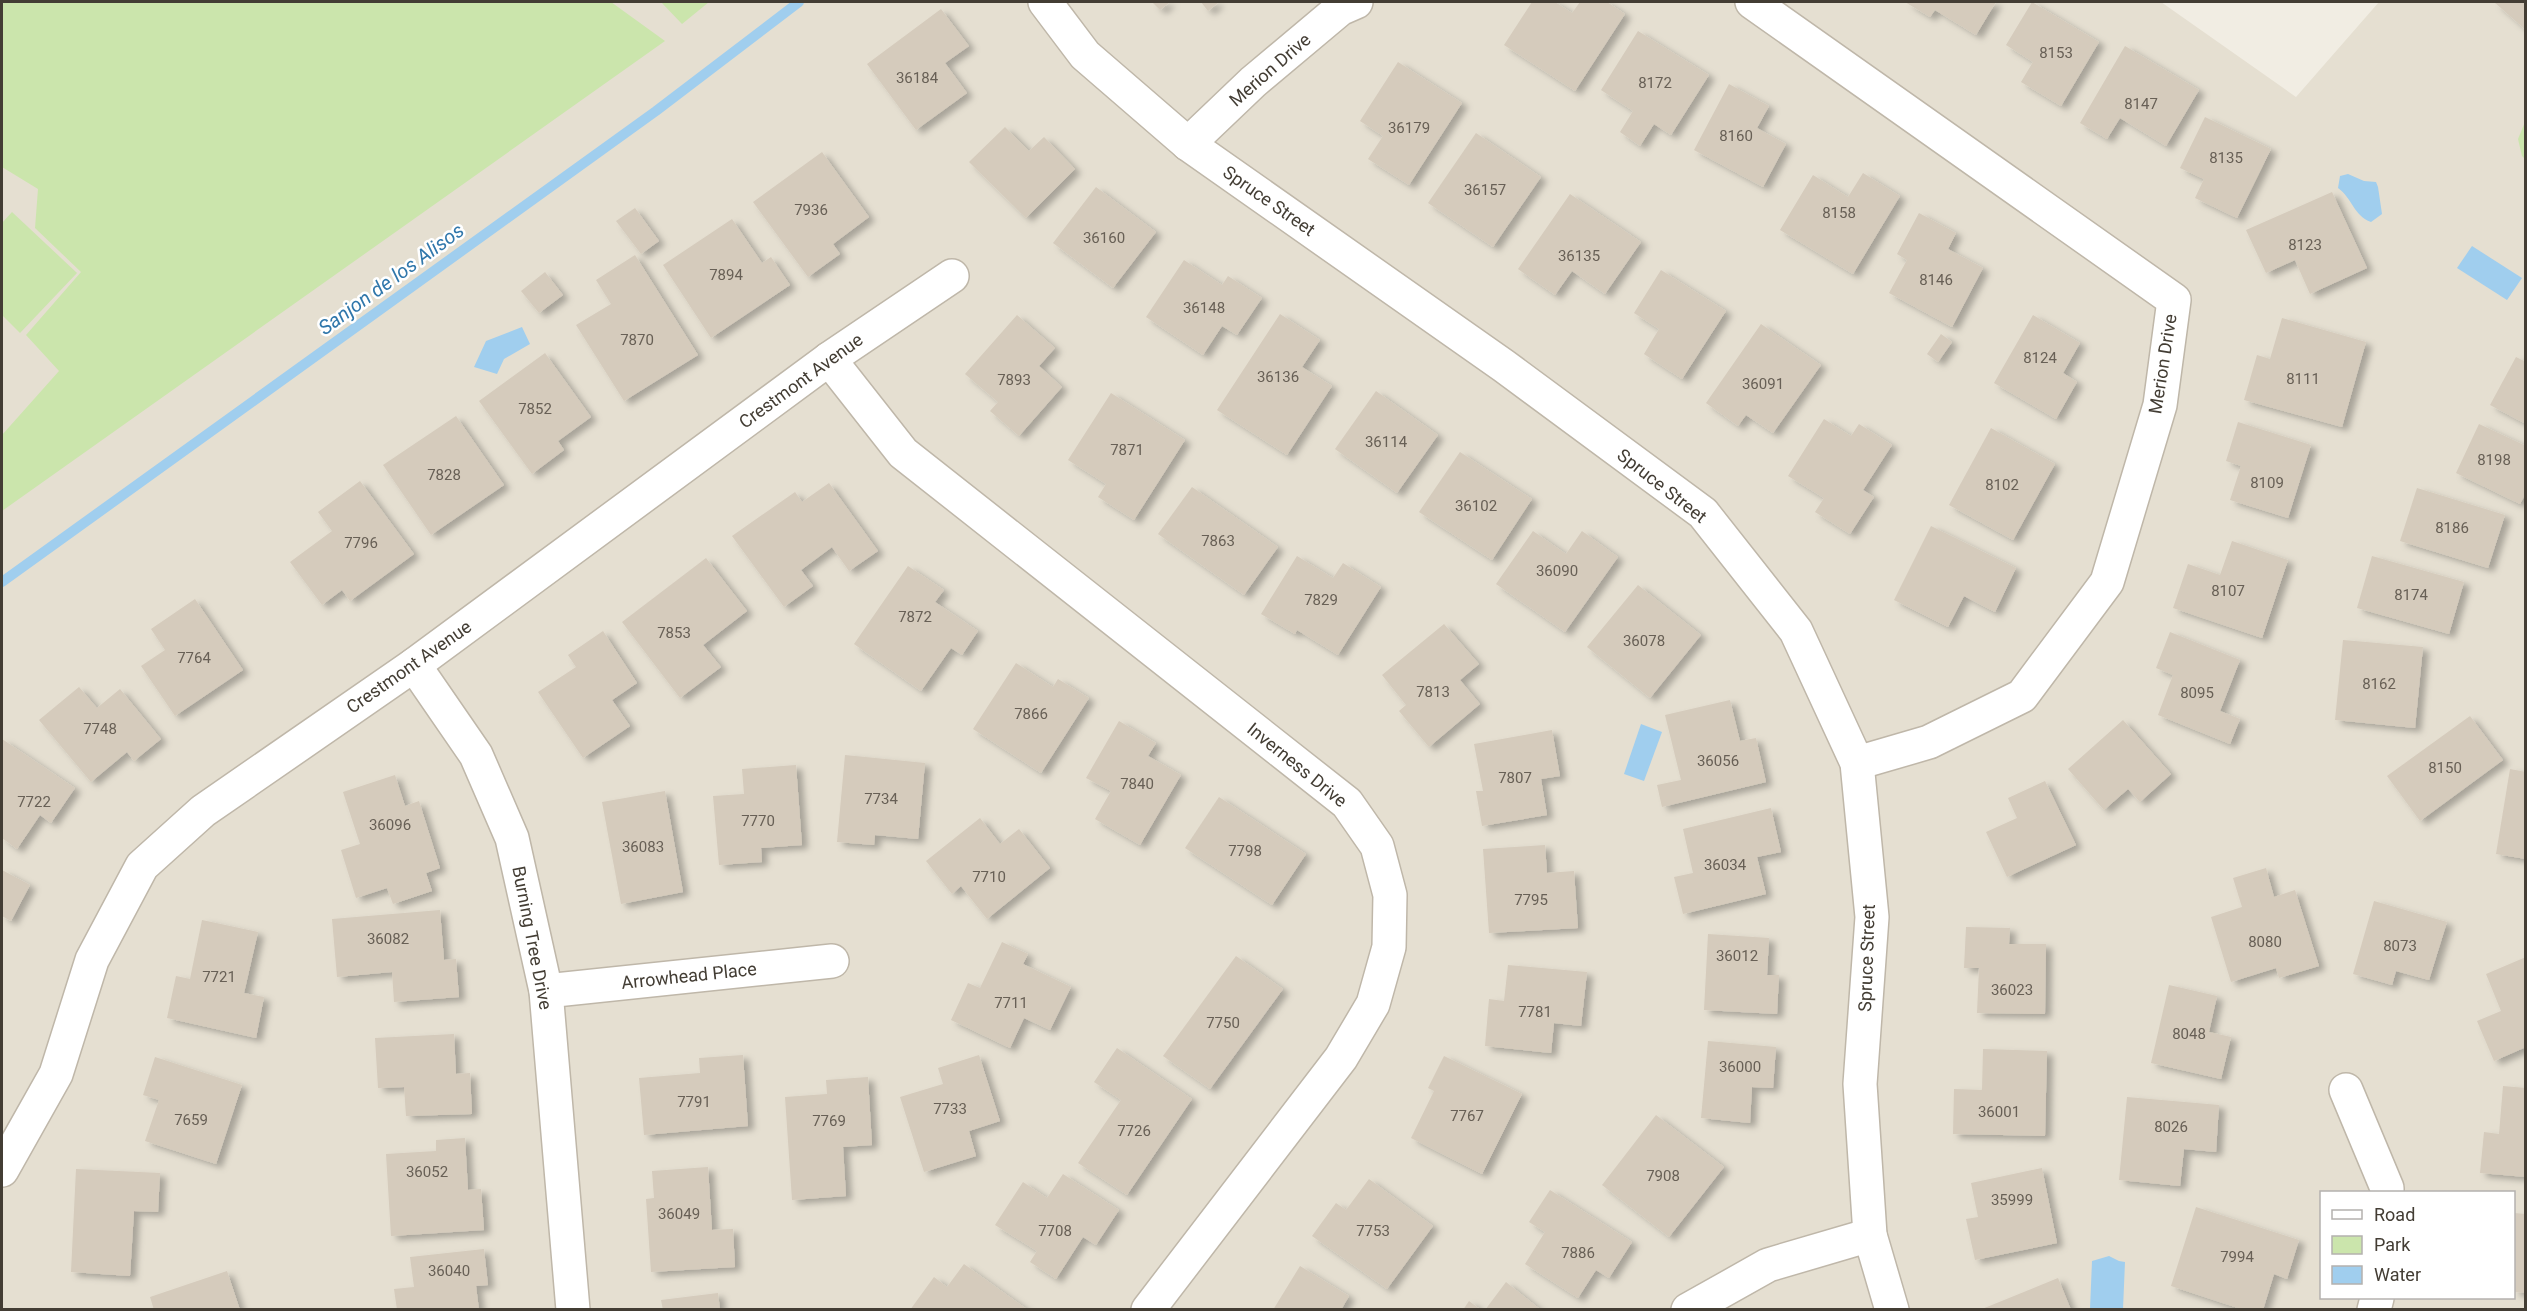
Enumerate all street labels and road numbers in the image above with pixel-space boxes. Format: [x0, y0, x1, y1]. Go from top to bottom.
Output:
street label: Merion Drive [1225, 29, 1315, 111]
street label: Spruce Street [1219, 161, 1320, 240]
street label: Merion Drive [2144, 312, 2181, 415]
street label: Crestmont Avenue [735, 329, 867, 432]
street label: Spruce Street [1613, 444, 1711, 527]
street label: Crestmont Avenue [342, 616, 475, 718]
street label: Inverness Drive [1243, 718, 1351, 811]
street label: Burning Tree Drive [508, 864, 557, 1011]
street label: Spruce Street [1854, 904, 1879, 1012]
street label: Arrowhead Place [620, 958, 758, 993]

